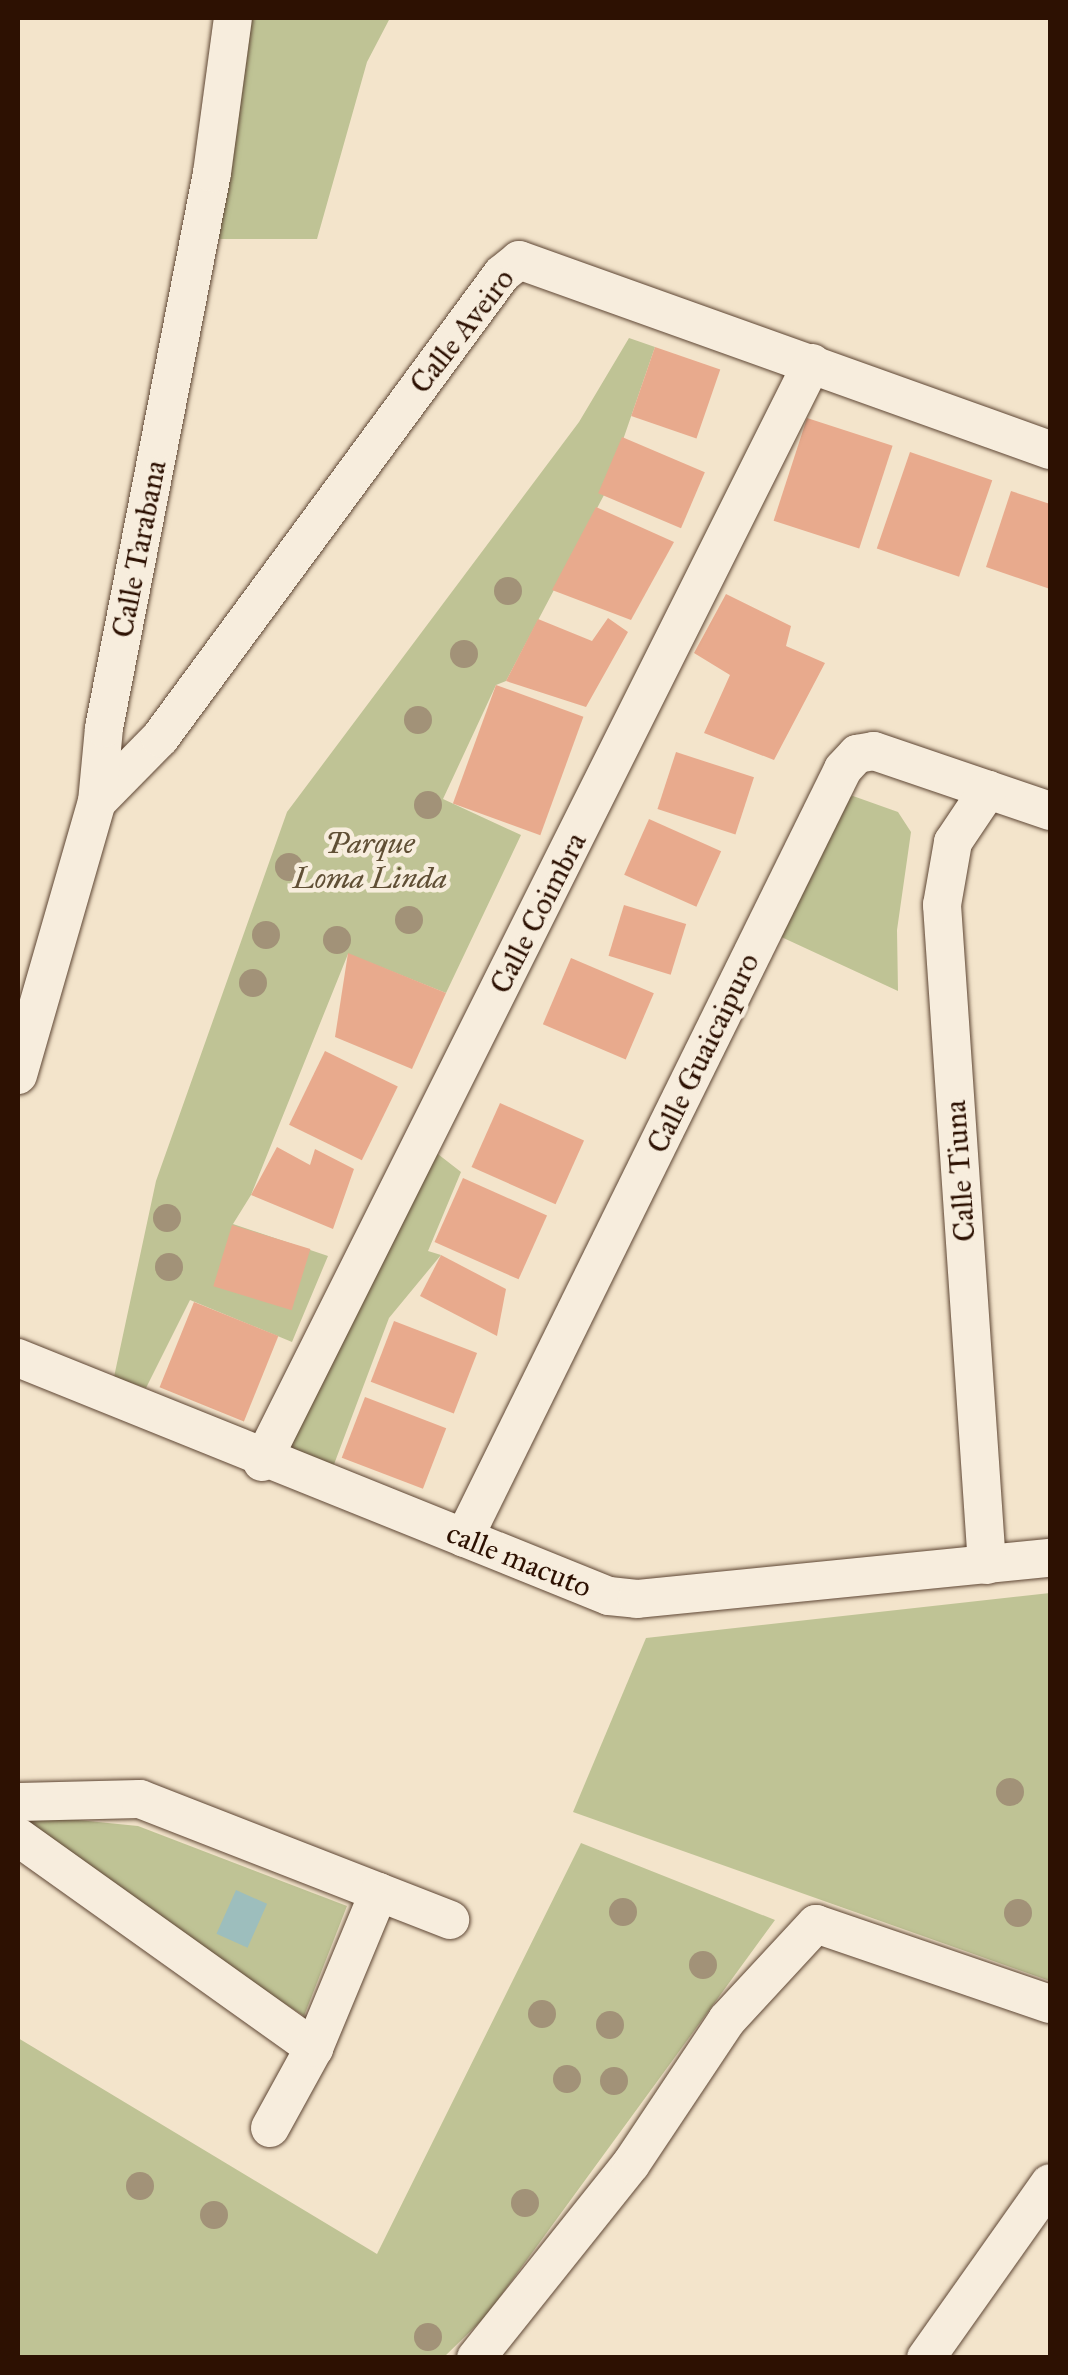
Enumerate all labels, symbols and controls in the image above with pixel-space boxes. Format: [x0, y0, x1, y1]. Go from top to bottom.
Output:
street label: Calle Aveiro [402, 261, 522, 401]
street label: Calle Tarabana [104, 457, 174, 641]
park label: Parque Loma Linda [293, 825, 447, 896]
street label: Calle Coimbra [482, 827, 594, 999]
street label: Calle Guaicaipuro [639, 947, 767, 1159]
street label: Calle Tiuna [937, 1099, 983, 1243]
street label: calle macuto [441, 1515, 597, 1605]

